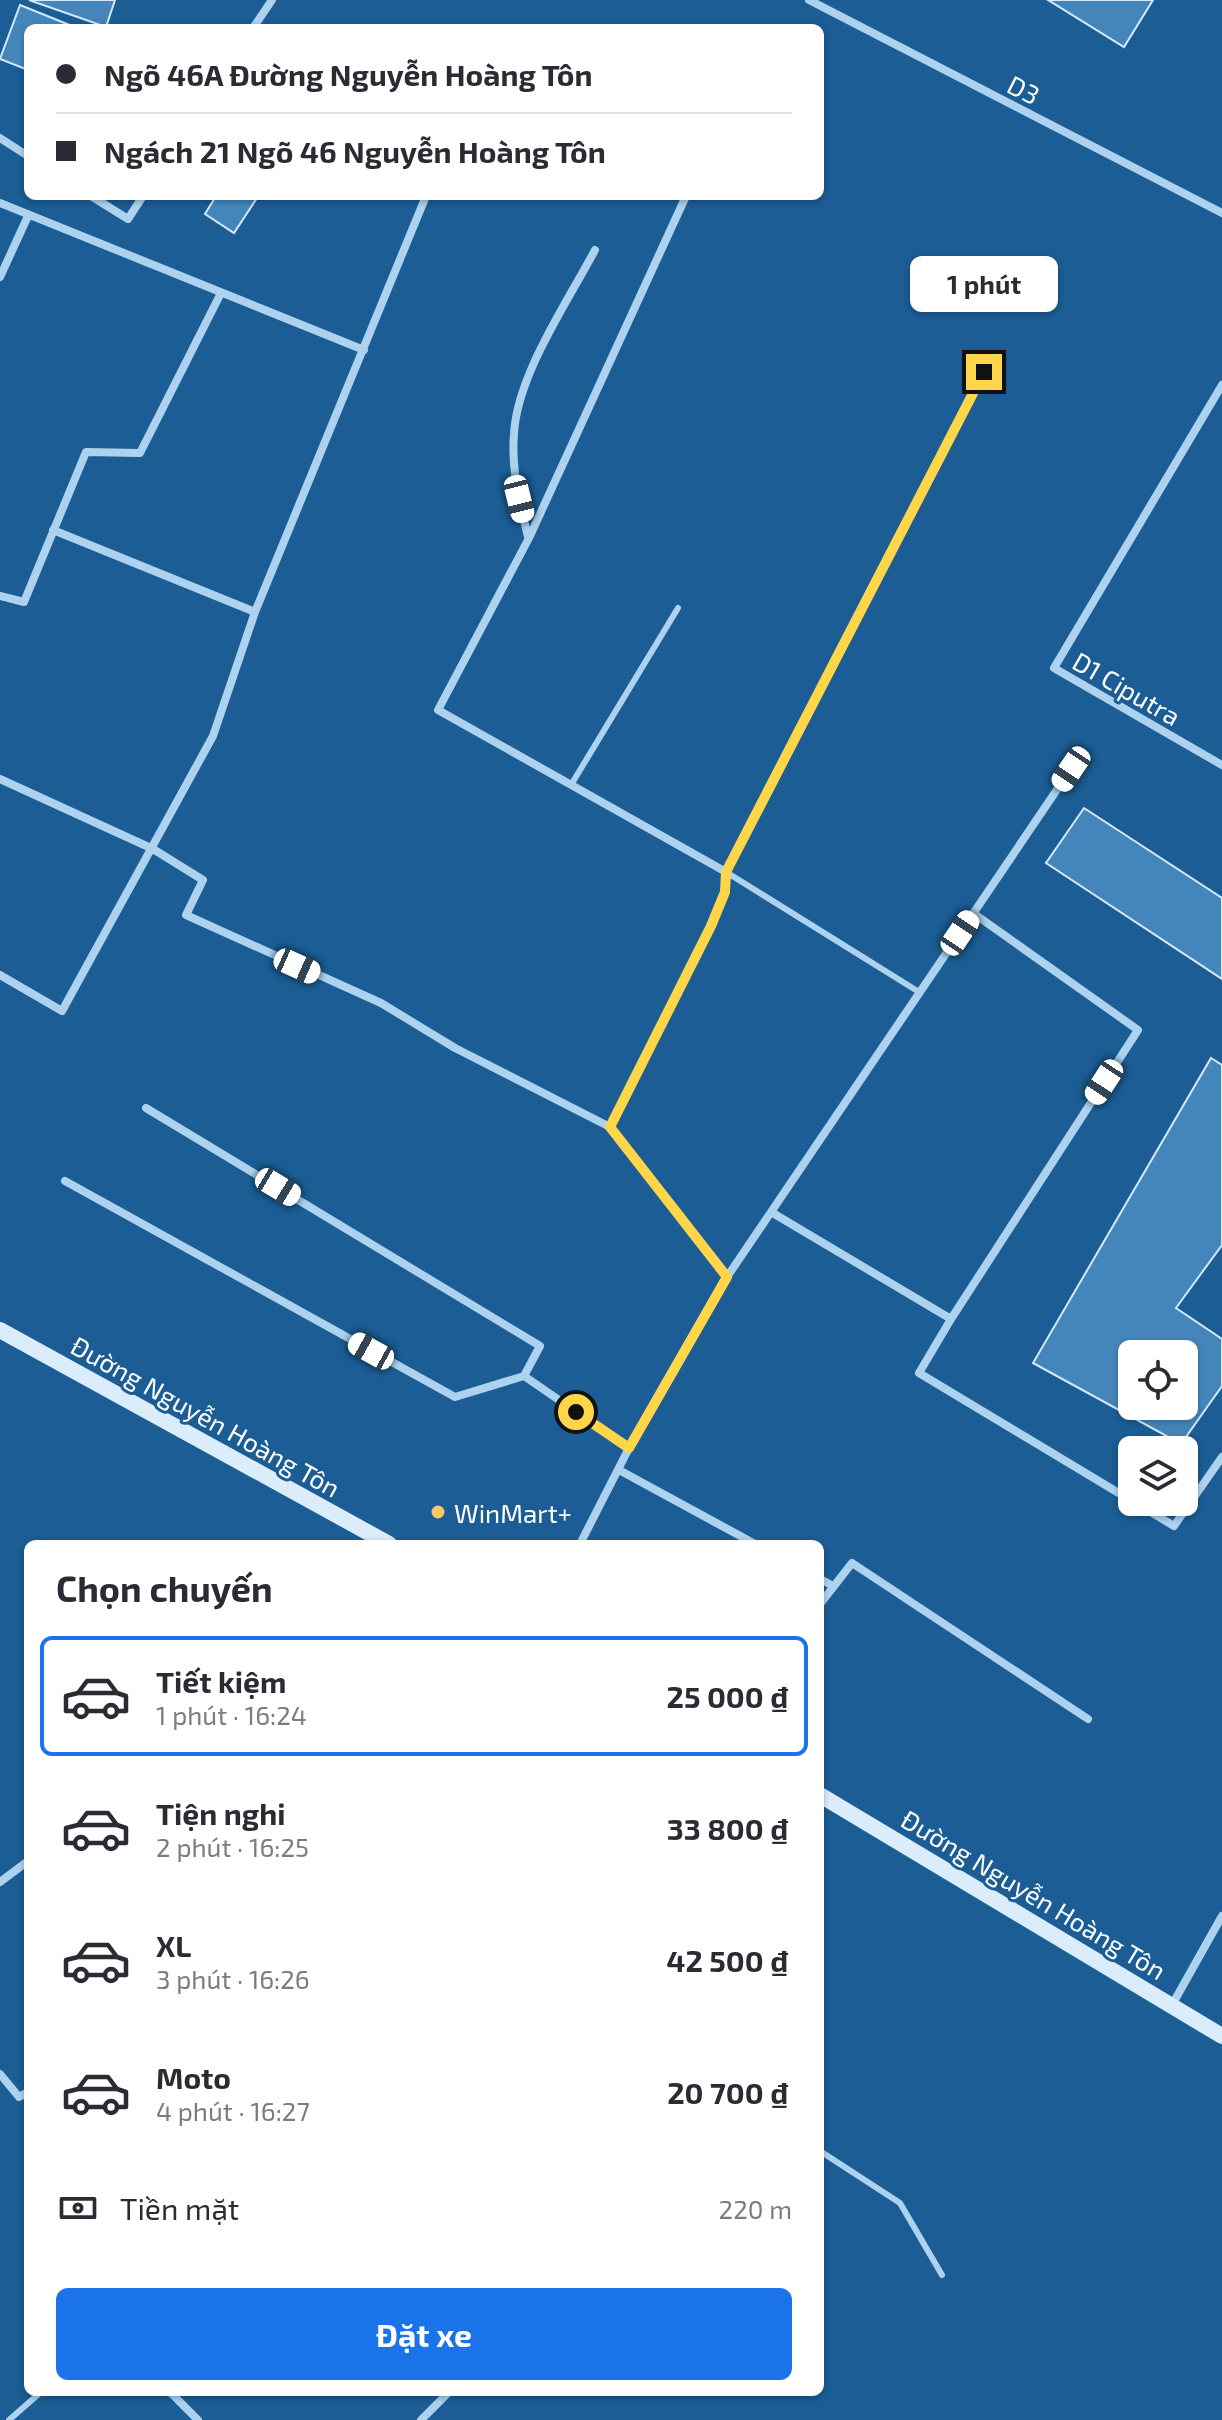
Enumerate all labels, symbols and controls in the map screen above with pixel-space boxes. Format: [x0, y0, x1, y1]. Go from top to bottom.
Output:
text: Ngõ 46A Đường Nguyễn Hoàng Tôn [104, 56, 593, 92]
street label: D3 [1003, 68, 1045, 110]
text: Ngách 21 Ngõ 46 Nguyễn Hoàng Tôn [104, 133, 606, 169]
callout: 1 phút [910, 256, 1058, 312]
text: 1 phút [947, 268, 1021, 299]
route end [966, 354, 1002, 390]
car [502, 473, 536, 525]
street label: D1 Ciputra [1068, 645, 1186, 731]
car [1048, 742, 1094, 796]
car [937, 906, 983, 960]
car [270, 945, 324, 987]
car [1081, 1055, 1127, 1109]
car [251, 1164, 305, 1210]
street label: Đường Nguyễn Hoàng Tôn [66, 1329, 346, 1503]
car [344, 1329, 398, 1373]
map controls [1118, 1340, 1198, 1516]
button: locate [1118, 1340, 1198, 1420]
route start [558, 1394, 594, 1430]
button: layers [1118, 1436, 1198, 1516]
place label: WinMart+ [454, 1497, 572, 1528]
marker: WinMart+ [429, 1503, 447, 1521]
text: Chọn chuyến [56, 1566, 273, 1609]
icon: car [60, 1660, 132, 1732]
text: Tiết kiệm [156, 1663, 286, 1699]
text: 25 000 ₫ [666, 1678, 788, 1714]
text: 1 phút · 16:24 [156, 1699, 307, 1730]
icon: car [60, 1792, 132, 1864]
text: Tiện nghi [156, 1795, 286, 1831]
street label: Đường Nguyễn Hoàng Tôn [896, 1803, 1172, 1985]
text: 33 800 ₫ [667, 1810, 788, 1846]
text: 2 phút · 16:25 [156, 1831, 309, 1862]
icon: car [60, 1924, 132, 1996]
text: XL [156, 1927, 191, 1963]
text: 42 500 ₫ [666, 1942, 788, 1978]
text: 3 phút · 16:26 [156, 1963, 310, 1994]
icon: car [60, 2056, 132, 2128]
text: Moto [156, 2059, 231, 2095]
text: 20 700 ₫ [667, 2074, 788, 2110]
text: 4 phút · 16:27 [156, 2095, 310, 2126]
icon: cash [56, 2186, 100, 2230]
text: Tiền mặt [120, 2190, 239, 2226]
text: 220 m [719, 2193, 792, 2224]
button: Đặt xe [56, 2288, 792, 2380]

